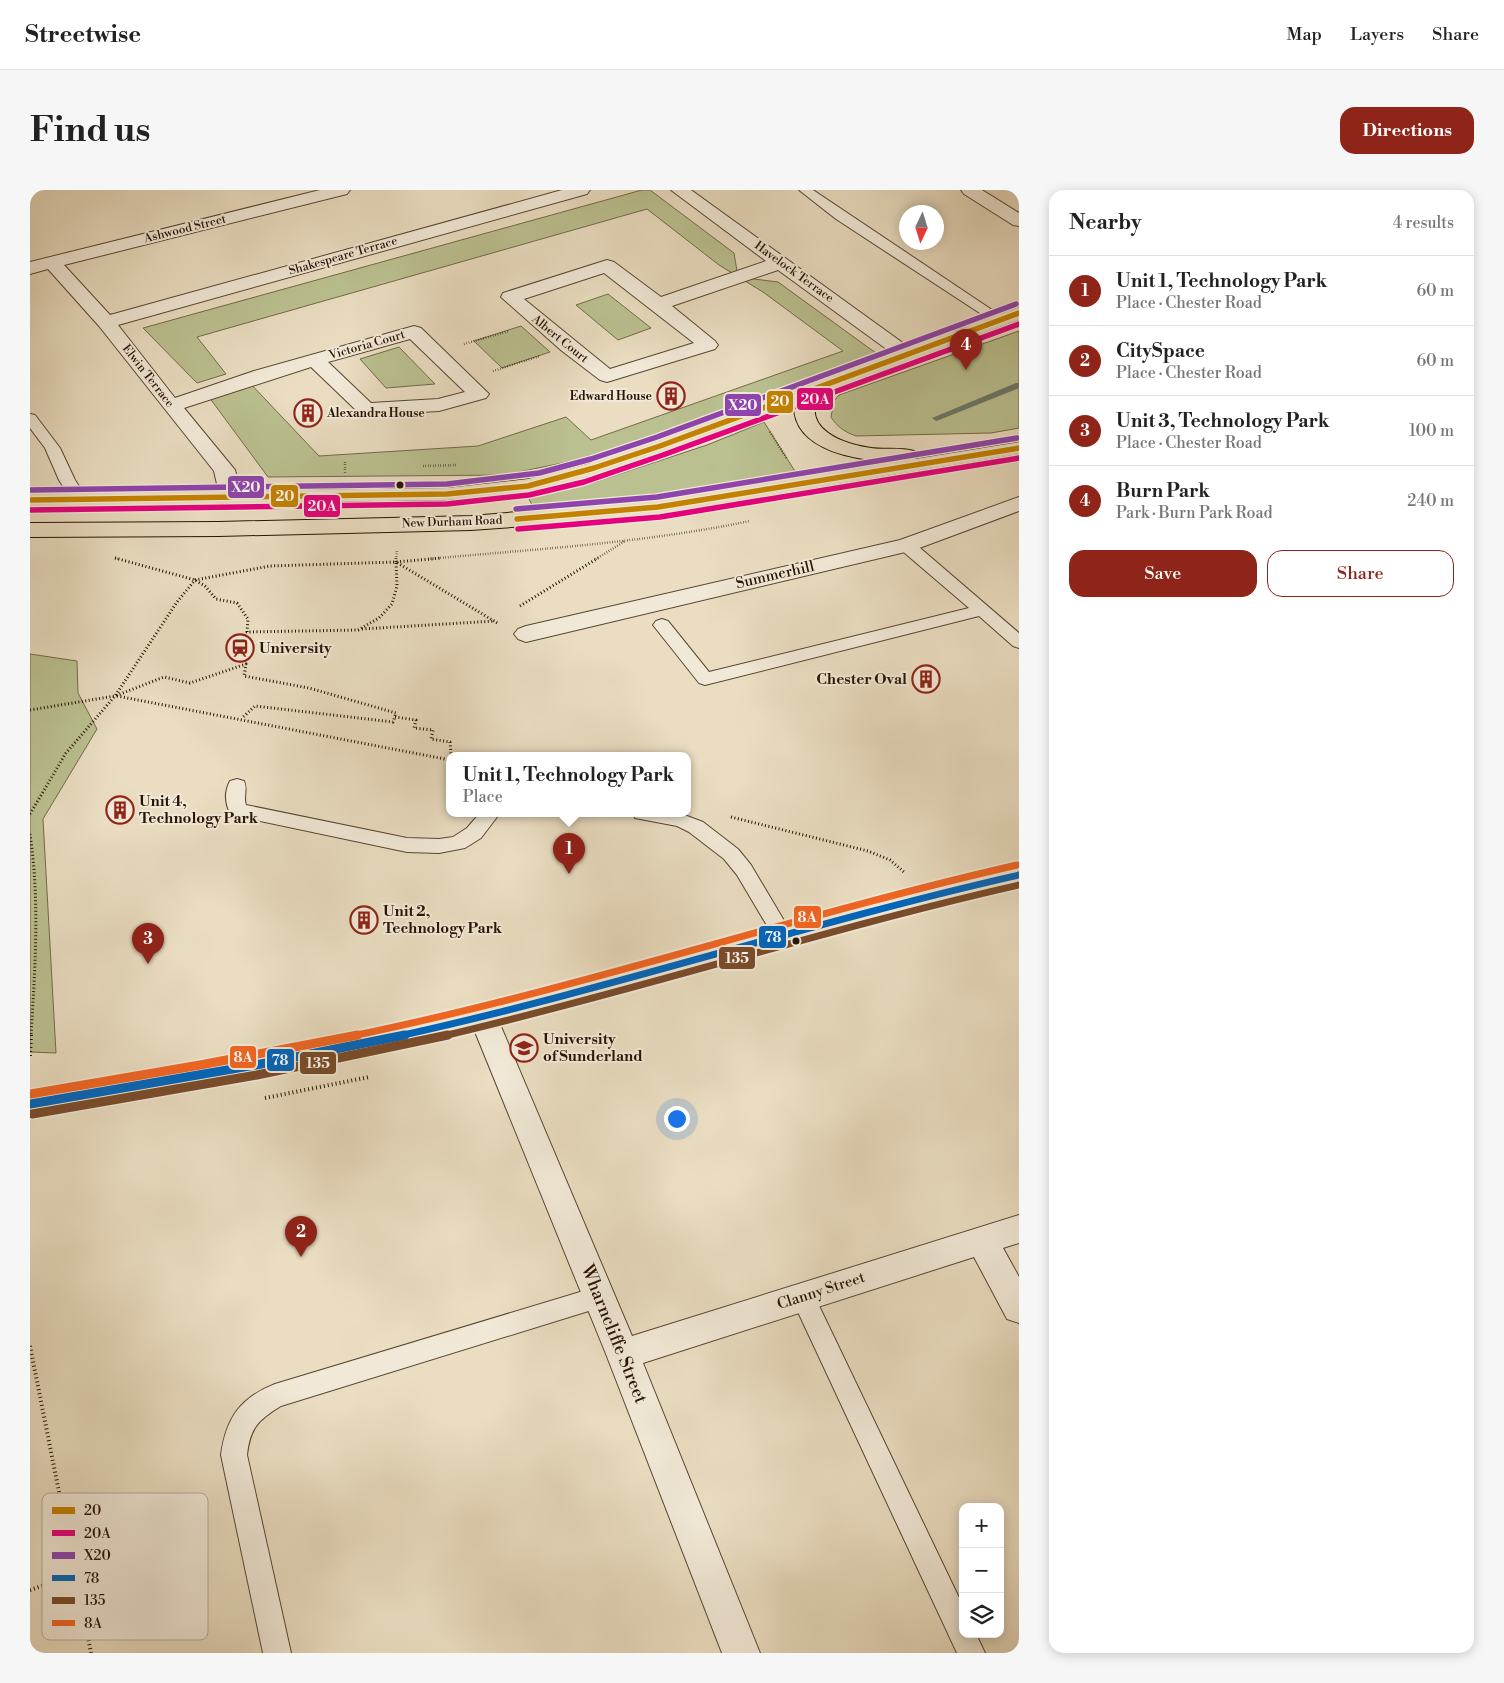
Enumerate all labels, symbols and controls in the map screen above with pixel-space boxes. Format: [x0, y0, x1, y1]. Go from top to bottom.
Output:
text: Streetwise [25, 20, 141, 50]
text: Map [1287, 23, 1322, 46]
text: Layers [1350, 23, 1404, 46]
text: Share [1432, 23, 1479, 46]
button: Directions [1340, 107, 1474, 154]
text: Find us [30, 109, 150, 152]
north arrow [899, 205, 944, 250]
text: Nearby [1069, 210, 1142, 236]
street label: Ashwood Street [141, 211, 228, 247]
text: 4 results [1393, 213, 1454, 233]
street label: Shakespeare Terrace [287, 233, 399, 279]
street label: Havelock Terrace [751, 238, 837, 306]
text: Unit 1, Technology Park [1116, 269, 1327, 293]
text: 1 [1081, 281, 1089, 301]
text: 60 m [1416, 281, 1454, 301]
text: Place · Chester Road [1116, 293, 1262, 313]
street label: Albert Court [528, 311, 592, 367]
street label: Victoria Court [326, 327, 407, 363]
pin: 4 [950, 329, 982, 370]
text: CitySpace [1116, 339, 1205, 363]
street label: Elwin Terrace [119, 341, 177, 411]
text: 2 [1080, 351, 1090, 371]
text: 60 m [1416, 351, 1454, 371]
text: Place · Chester Road [1116, 363, 1262, 383]
building icon: Edward House [656, 381, 686, 411]
line badge: 20A [796, 387, 834, 411]
place label: Edward House [570, 389, 653, 404]
line badge: 20 [766, 390, 794, 414]
text: 20A [801, 391, 830, 409]
line badge: X20 [724, 393, 762, 417]
text: 20 [771, 393, 789, 411]
text: X20 [728, 397, 758, 415]
building icon: Alexandra House [293, 398, 323, 428]
place label: Alexandra House [326, 406, 425, 421]
text: Unit 3, Technology Park [1116, 409, 1329, 433]
text: 3 [1080, 421, 1090, 441]
text: 100 m [1409, 421, 1454, 441]
text: Place · Chester Road [1116, 433, 1262, 453]
line badge: X20 [227, 475, 265, 499]
text: X20 [231, 479, 261, 497]
text: Burn Park [1116, 479, 1210, 503]
unlabelled marker [395, 480, 405, 490]
line badge: 20 [270, 484, 299, 508]
text: 20 [276, 488, 294, 506]
text: 4 [1080, 491, 1090, 511]
text: 240 m [1407, 491, 1454, 511]
line badge: 20A [303, 494, 341, 518]
text: 20A [308, 498, 337, 516]
text: Park · Burn Park Road [1116, 503, 1273, 523]
street label: New Durham Road [401, 513, 503, 531]
button: Save [1069, 550, 1257, 597]
button: Share [1267, 550, 1454, 597]
street label: Summerhill [734, 557, 817, 593]
station icon: University [225, 633, 255, 663]
place label: University [259, 639, 332, 658]
building icon: Chester Oval [911, 664, 941, 694]
place label: Chester Oval [816, 670, 907, 689]
popup [446, 752, 691, 817]
text: Unit 1, Technology Park [463, 763, 674, 787]
text: Place [463, 787, 503, 807]
place label: Unit 4, Technology Park [139, 792, 259, 828]
building icon: Unit 4, Technology Park [105, 795, 135, 825]
pin: 1 [553, 833, 585, 874]
place label: Unit 2, Technology Park [383, 902, 503, 938]
building icon: Unit 2, Technology Park [349, 905, 379, 935]
line badge: 8A [793, 905, 822, 929]
text: 8A [798, 909, 817, 927]
pin: 3 [132, 923, 164, 964]
line badge: 78 [758, 925, 787, 949]
text: 78 [765, 929, 782, 947]
unlabelled marker [791, 936, 801, 946]
line badge: 135 [718, 946, 756, 970]
text: 135 [725, 950, 749, 968]
place label: University of Sunderland [543, 1030, 643, 1066]
school or university icon: University of Sunderland [509, 1033, 539, 1063]
line badge: 8A [229, 1045, 257, 1069]
line badge: 78 [266, 1048, 295, 1072]
text: 8A [234, 1049, 253, 1067]
line badge: 135 [299, 1051, 337, 1075]
text: 78 [272, 1052, 289, 1070]
text: 135 [306, 1055, 330, 1073]
your location [664, 1106, 690, 1132]
pin: 2 [285, 1216, 317, 1257]
street label: Wharncliffe Street [575, 1260, 653, 1408]
street label: Clanny Street [775, 1268, 868, 1314]
legend [42, 1493, 208, 1640]
text: 20 [84, 1502, 101, 1520]
map controls [959, 1503, 1004, 1638]
button: + [959, 1503, 1004, 1548]
text: 20A [84, 1525, 111, 1543]
text: X20 [83, 1547, 111, 1565]
button: − [959, 1548, 1004, 1593]
text: 78 [84, 1570, 99, 1588]
text: 135 [84, 1592, 106, 1610]
button: layers [959, 1593, 1004, 1638]
text: 8A [84, 1615, 103, 1633]

